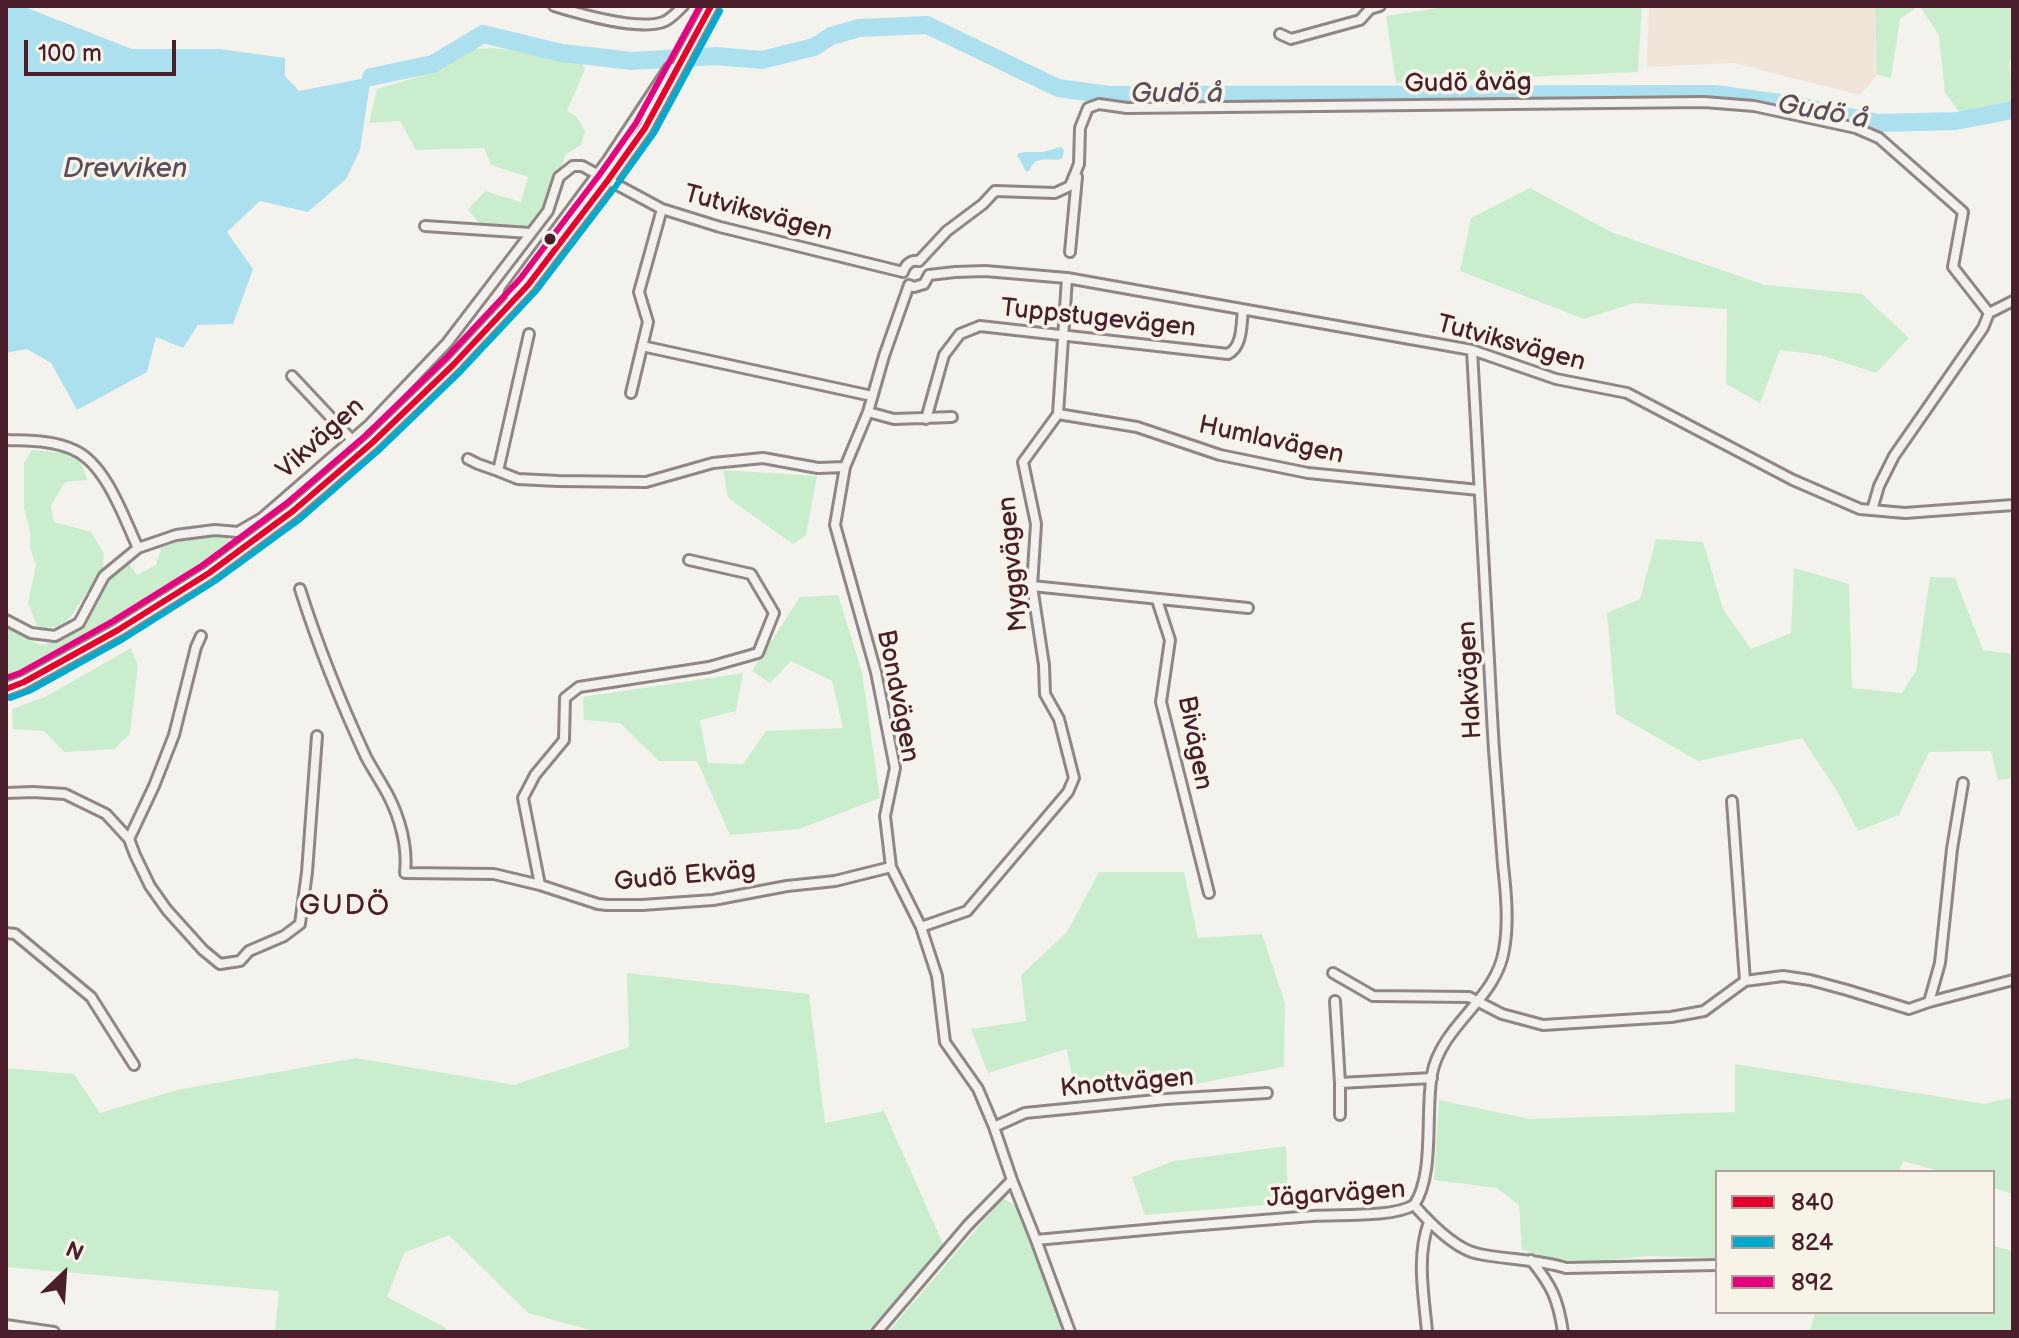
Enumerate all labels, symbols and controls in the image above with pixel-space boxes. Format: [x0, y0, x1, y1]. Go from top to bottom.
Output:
scale bar [28, 24, 180, 74]
text: 100 m [38, 39, 102, 68]
street label: Gudö åväg [1404, 67, 1532, 101]
water label: Gudö å [1131, 78, 1223, 112]
water label: Gudö å [1775, 88, 1871, 138]
water label: Drevviken [63, 153, 187, 187]
street label: Tutviksvägen [680, 179, 836, 249]
unlabelled marker [542, 231, 558, 247]
street label: Tuppstugevägen [999, 293, 1197, 345]
street label: Tutviksvägen [1433, 309, 1589, 379]
street label: Vikvägen [271, 392, 371, 486]
street label: Humlavägen [1196, 410, 1346, 472]
street label: Myggvägen [993, 495, 1035, 633]
street label: Hakvägen [1452, 620, 1490, 740]
street label: Bondvägen [869, 627, 925, 765]
street label: Bivägen [1170, 693, 1218, 793]
street label: Gudö Ekväg [613, 855, 757, 899]
district label: GUDÖ [299, 890, 391, 924]
street label: Knottvägen [1059, 1063, 1195, 1105]
legend [1715, 1170, 1995, 1314]
street label: Jägarvägen [1266, 1175, 1406, 1215]
text: 840 [1791, 1188, 1834, 1217]
text: 824 [1791, 1228, 1833, 1257]
north arrow [24, 1234, 104, 1314]
text: N [61, 1236, 88, 1268]
text: 892 [1791, 1268, 1833, 1297]

